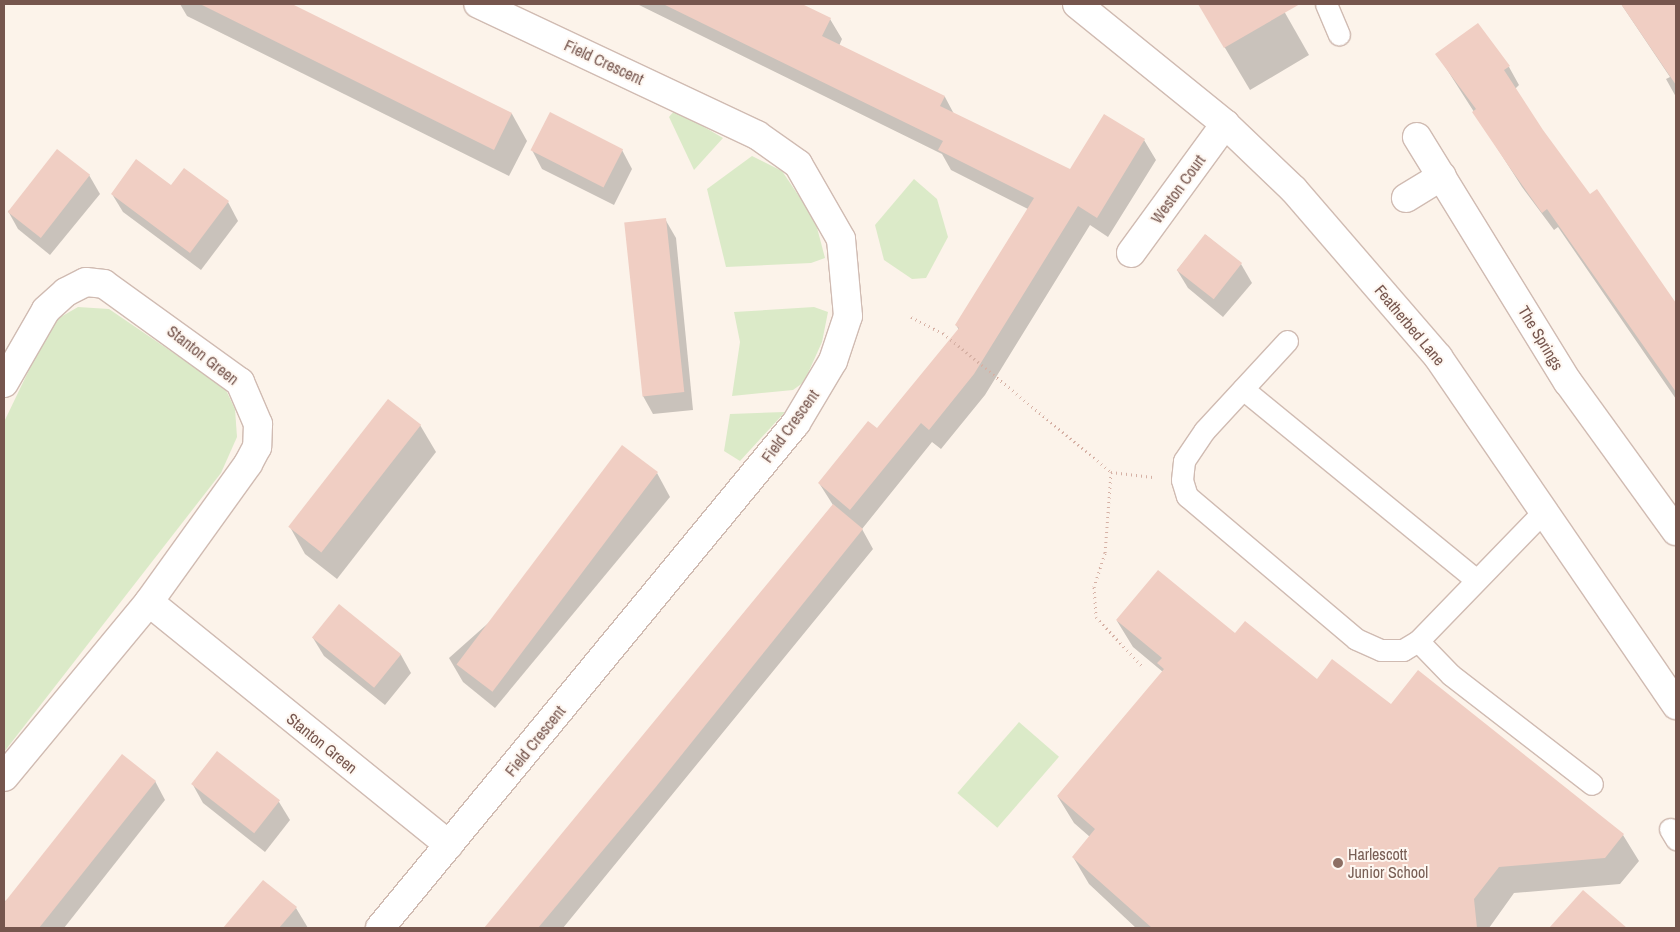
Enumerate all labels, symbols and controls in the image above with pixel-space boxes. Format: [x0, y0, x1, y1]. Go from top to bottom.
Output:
street label: Field Crescent [561, 35, 647, 89]
street label: Weston Court [1147, 151, 1209, 227]
street label: Featherbed Lane [1371, 281, 1449, 369]
street label: The Springs [1514, 302, 1568, 374]
street label: Stanton Green [163, 321, 243, 389]
street label: Field Crescent [757, 386, 823, 466]
street label: Field Crescent [501, 702, 569, 780]
street label: Stanton Green [283, 709, 361, 777]
place label: Harlescott Junior School [1348, 844, 1428, 882]
marker: Harlescott Junior School [1332, 857, 1344, 869]

